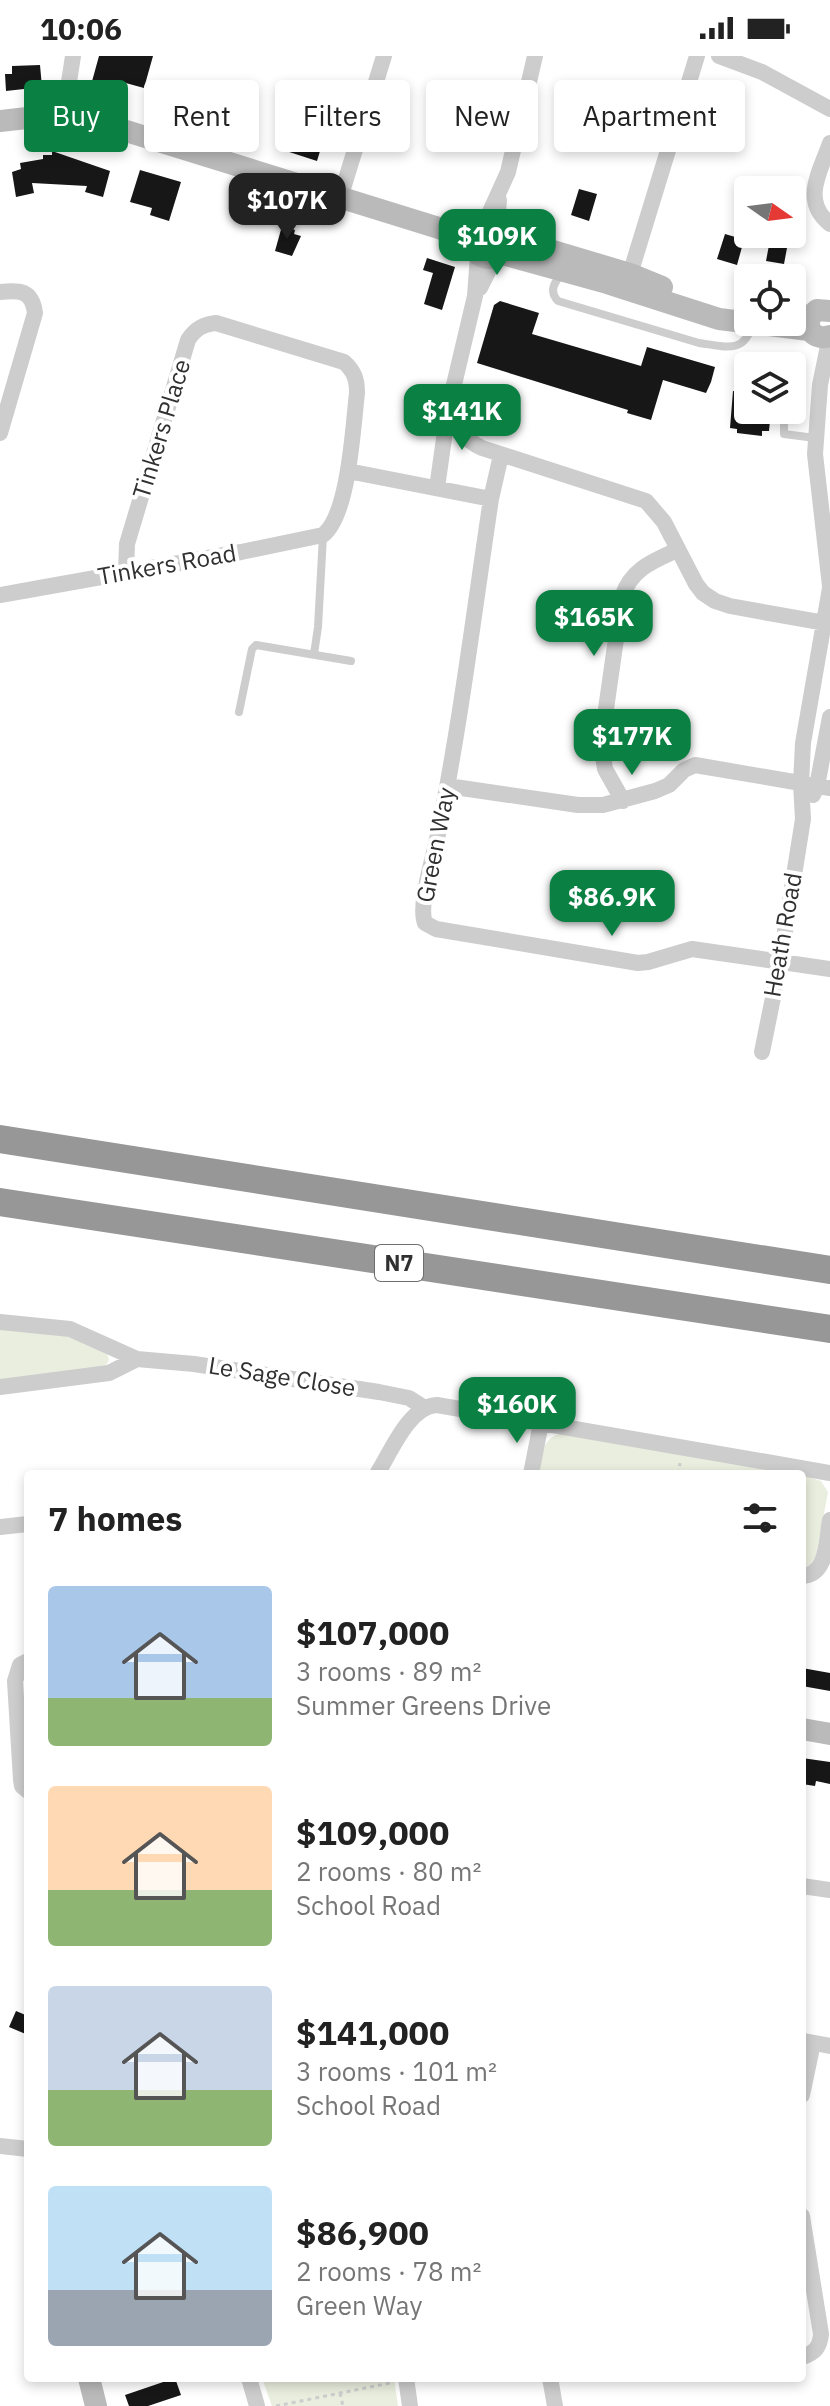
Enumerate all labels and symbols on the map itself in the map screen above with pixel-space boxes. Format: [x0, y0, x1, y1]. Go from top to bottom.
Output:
pin: $107K [231, 173, 343, 241]
north arrow [734, 176, 806, 248]
pin: $109K [441, 209, 553, 277]
street label: Tinkers Place [125, 355, 197, 502]
pin: $141K [406, 384, 518, 452]
street label: Tinkers Road [95, 536, 239, 592]
pin: $165K [538, 590, 650, 658]
pin: $177K [576, 709, 688, 777]
street label: Green Way [408, 784, 462, 905]
pin: $86.9K [547, 870, 677, 938]
street label: Heath Road [755, 870, 809, 1000]
road number: N7 [375, 1245, 423, 1281]
street label: Le Sage Close [206, 1349, 358, 1403]
pin: $160K [461, 1377, 573, 1445]

